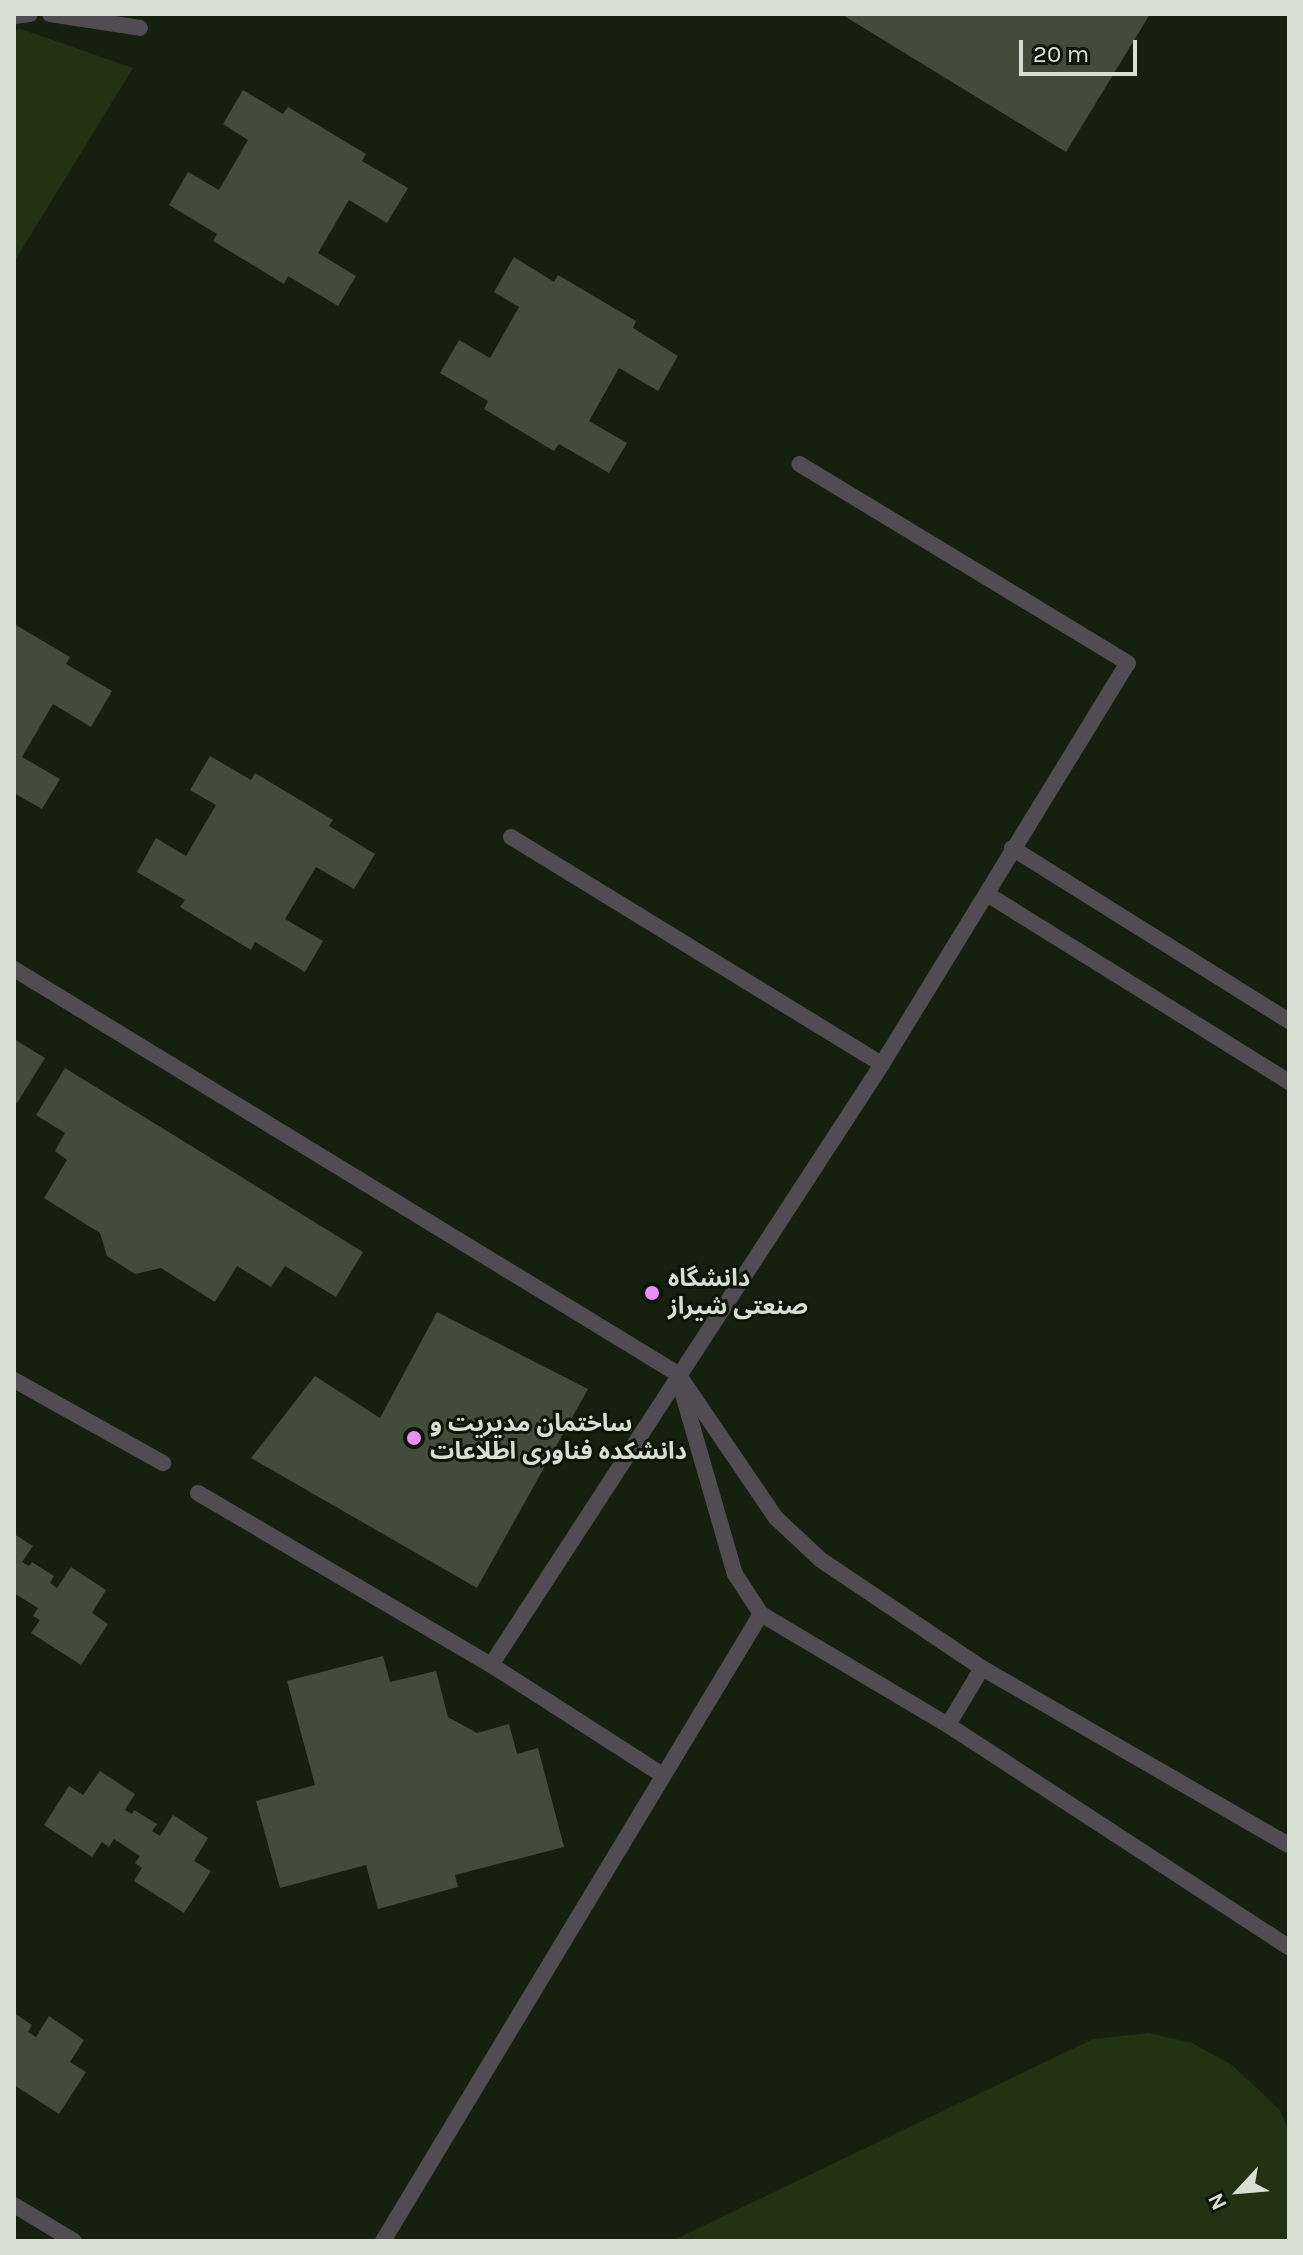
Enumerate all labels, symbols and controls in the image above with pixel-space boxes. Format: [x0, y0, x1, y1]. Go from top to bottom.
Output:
scale bar [1023, 24, 1141, 74]
text: 20 m [1033, 40, 1089, 68]
place label: دانشگاه صنعتی شیراز [668, 1265, 808, 1321]
marker: دانشگاه صنعتی شیراز [643, 1284, 661, 1302]
place label: ساختمان مدیریت و دانشکده فناوری اطلاعات [430, 1410, 687, 1466]
marker: ساختمان مدیریت و دانشکده فناوری اطلاعات [405, 1429, 423, 1447]
north arrow [1199, 2151, 1279, 2231]
text: N [1202, 2189, 1233, 2214]

